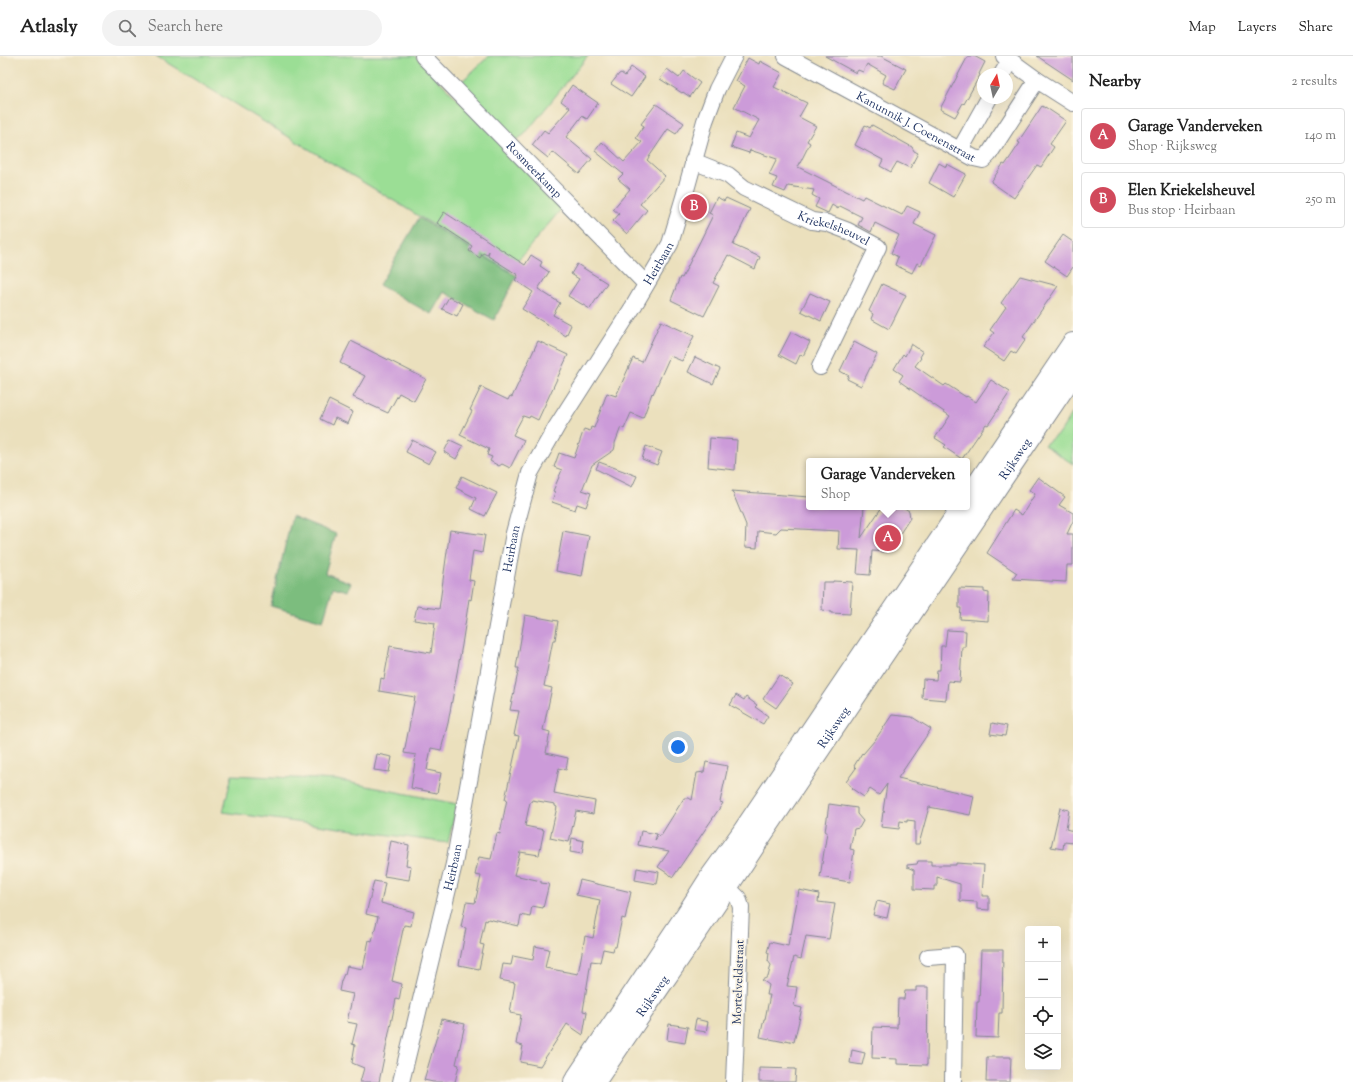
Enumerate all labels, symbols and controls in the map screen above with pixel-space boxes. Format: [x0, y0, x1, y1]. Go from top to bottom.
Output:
search box [102, 10, 382, 46]
text: Atlasly [20, 14, 78, 41]
icon: search [116, 17, 138, 39]
text: Search here [148, 17, 223, 38]
text: Map [1189, 18, 1216, 38]
text: Layers [1238, 18, 1276, 38]
text: Share [1298, 18, 1333, 38]
north arrow [977, 68, 1013, 104]
text: Nearby [1089, 70, 1141, 94]
text: 2 results [1292, 73, 1337, 91]
street label: Kanunnik J. Coenenstraat [853, 88, 979, 167]
text: Garage Vanderveken [1128, 117, 1263, 138]
text: A [1098, 127, 1108, 145]
text: 140 m [1305, 127, 1336, 145]
street label: Rosmeerkamp [501, 138, 566, 203]
text: Shop · Rijksweg [1128, 138, 1217, 156]
text: Elen Kriekelsheuvel [1128, 181, 1255, 202]
text: B [1099, 191, 1107, 209]
text: 250 m [1305, 191, 1336, 209]
pin: B [681, 192, 707, 222]
text: Bus stop · Heirbaan [1128, 202, 1236, 220]
street label: Kriekelsheuvel [794, 207, 873, 251]
street label: Heirbaan [640, 239, 679, 289]
street label: Rijksweg [995, 435, 1036, 484]
popup [806, 458, 970, 510]
text: Garage Vanderveken [821, 465, 955, 486]
text: Shop [821, 486, 850, 504]
street label: Heirbaan [499, 523, 526, 574]
pin: A [875, 523, 901, 553]
street label: Rijksweg [814, 703, 855, 752]
your location [668, 737, 688, 757]
street label: Heirbaan [440, 842, 467, 893]
map controls [1025, 926, 1061, 1070]
button: + [1025, 926, 1061, 962]
street label: Mortelveldstraat [729, 939, 749, 1025]
button: − [1025, 962, 1061, 998]
street label: Rijksweg [633, 972, 674, 1021]
button: locate [1025, 998, 1061, 1034]
button: layers [1025, 1034, 1061, 1070]

